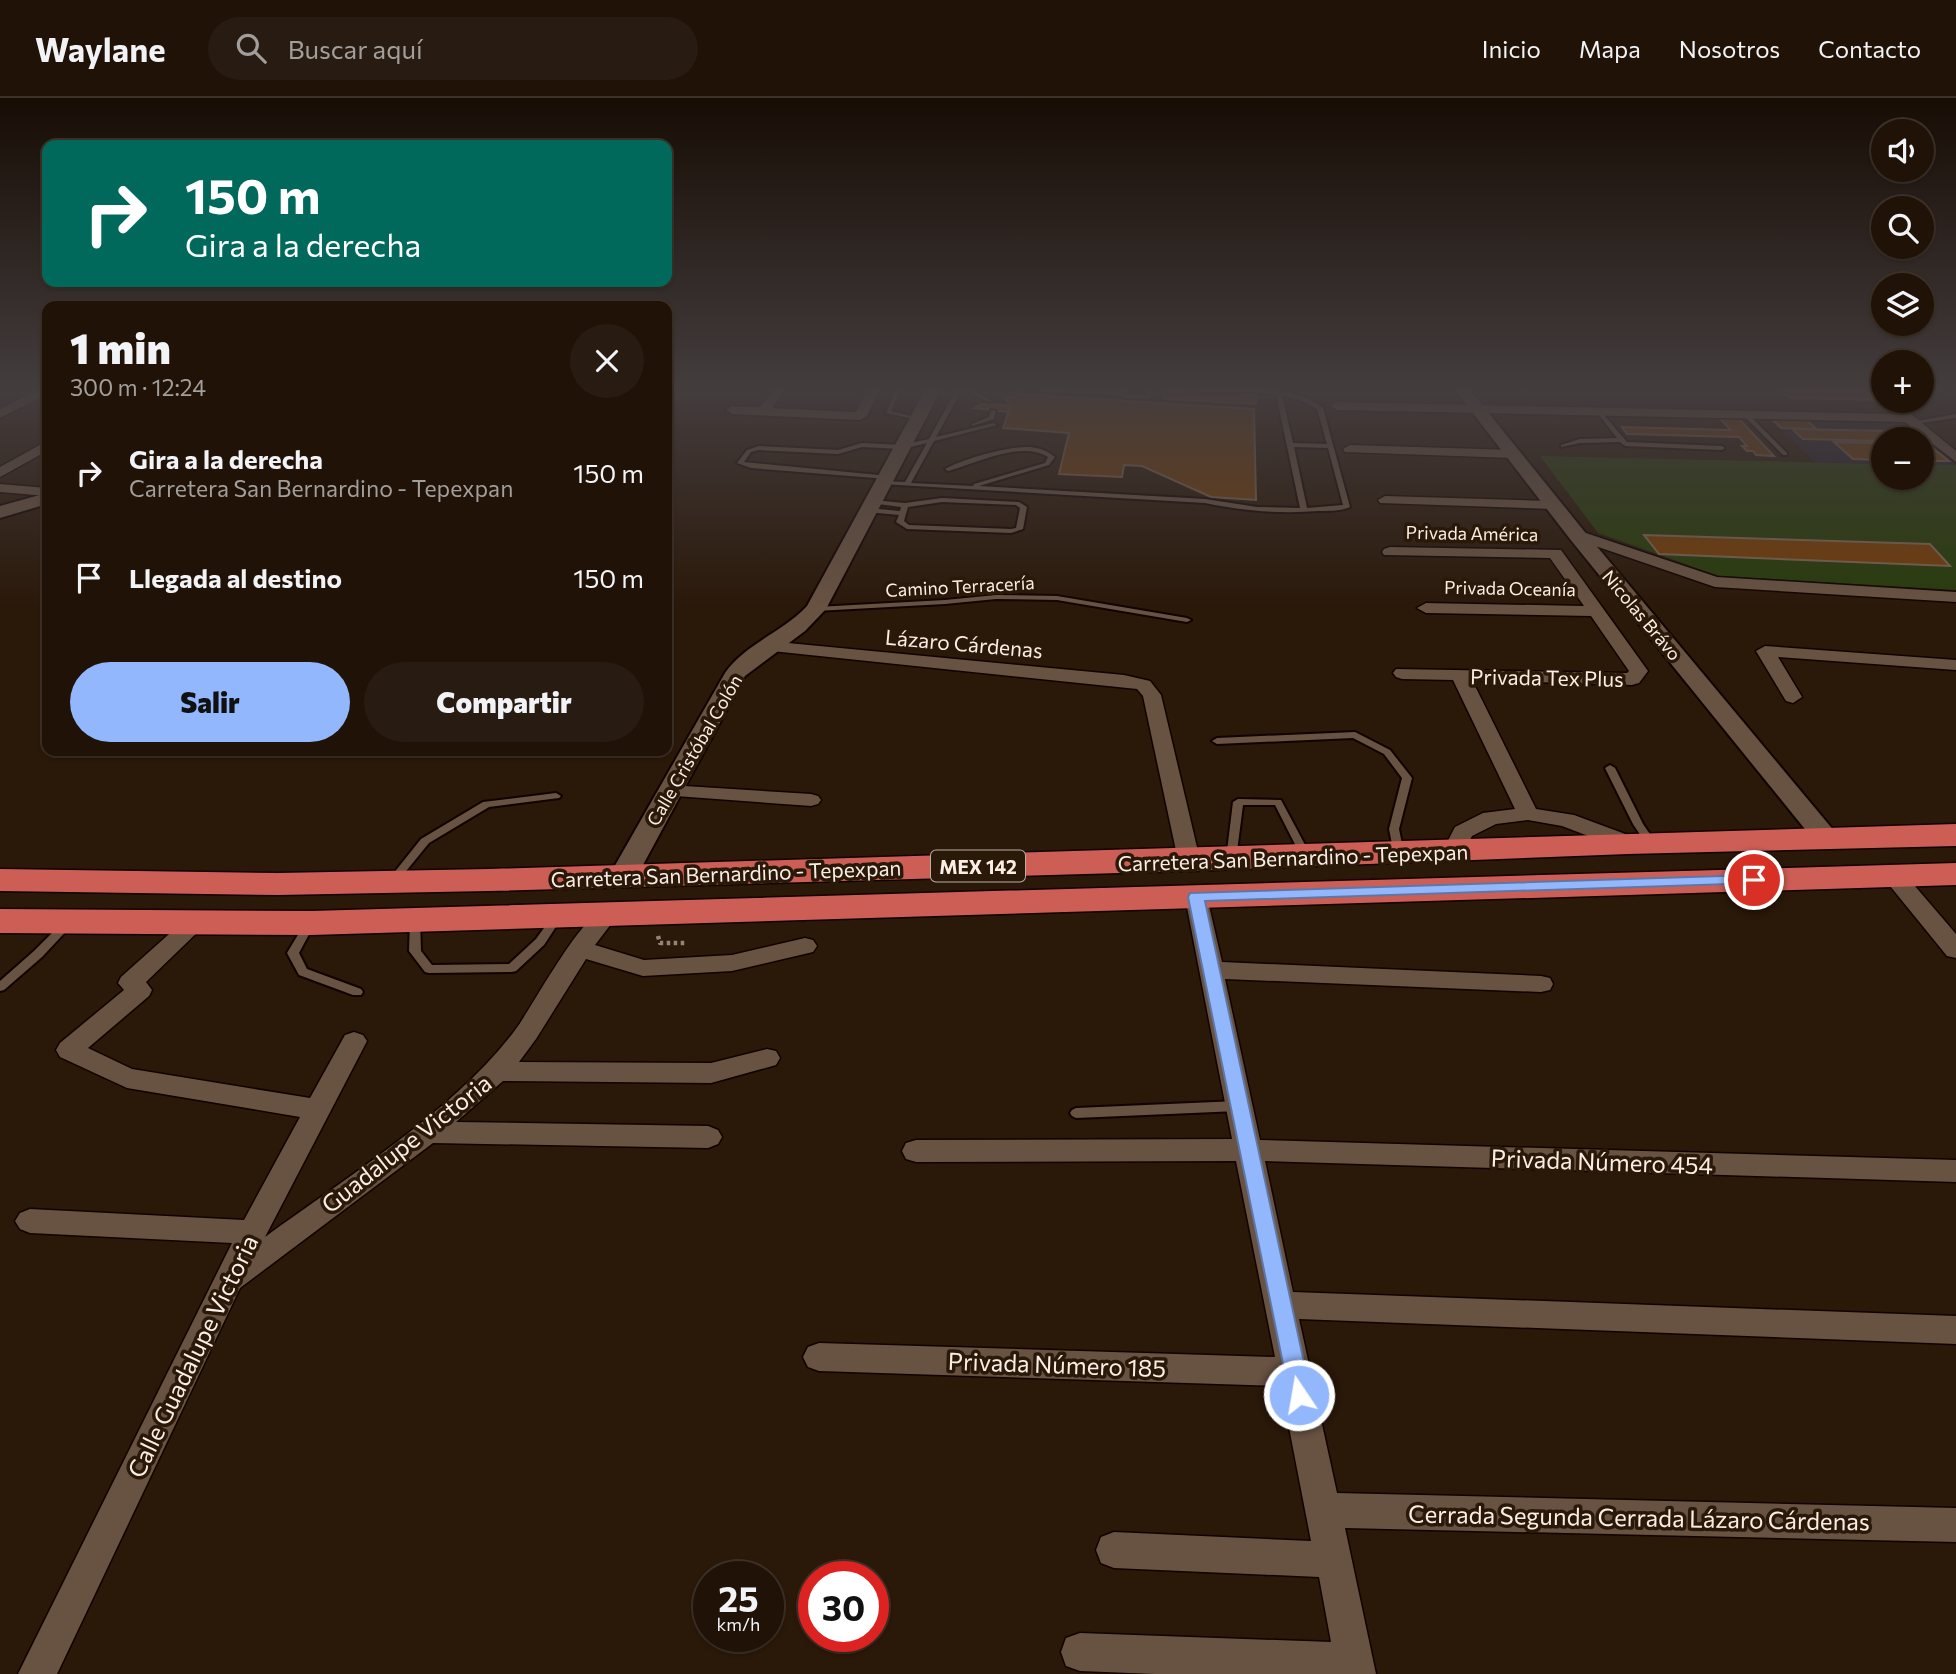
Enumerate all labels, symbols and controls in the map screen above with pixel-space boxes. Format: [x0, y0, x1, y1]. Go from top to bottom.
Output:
search box [208, 17, 698, 80]
text: Waylane [35, 28, 166, 69]
icon: search [232, 29, 270, 67]
text: Buscar aquí [288, 33, 423, 64]
text: Inicio [1482, 34, 1541, 63]
text: Mapa [1579, 34, 1641, 63]
text: Nosotros [1679, 34, 1780, 63]
text: Contacto [1818, 34, 1921, 63]
map controls [1871, 119, 1934, 490]
button: sound [1871, 119, 1934, 182]
text: 150 m [185, 164, 320, 224]
icon: right [70, 168, 161, 259]
button: search [1871, 196, 1934, 259]
text: Gira a la derecha [185, 224, 421, 264]
button: layers [1871, 273, 1934, 336]
text: 1 min [70, 321, 171, 373]
button: close [570, 324, 644, 398]
button: + [1871, 350, 1934, 413]
text: 300 m · 12:24 [70, 373, 206, 401]
button: − [1871, 427, 1934, 490]
text: Gira a la derecha [129, 443, 323, 474]
icon: right [70, 454, 108, 492]
text: 150 m [573, 457, 644, 488]
text: Carretera San Bernardino - Tepexpan [129, 474, 513, 502]
street label: Privada América [1406, 521, 1538, 545]
icon: arrive [70, 559, 108, 597]
text: Llegada al destino [129, 562, 342, 593]
text: 150 m [573, 562, 644, 593]
street label: Nicolas Brávo [1598, 565, 1686, 665]
street label: Camino Terracería [885, 571, 1035, 601]
street label: Privada Oceanía [1444, 576, 1576, 600]
street label: Lázaro Cárdenas [884, 624, 1044, 662]
button: Salir [70, 662, 350, 742]
button: Compartir [364, 662, 644, 742]
street label: Privada Tex Plus [1470, 663, 1624, 691]
street label: Calle Cristóbal Colón [642, 670, 746, 830]
street label: Carretera San Bernardino - Tepexpan [1117, 838, 1469, 876]
road number: MEX 142 [931, 850, 1025, 881]
pin [1724, 850, 1784, 910]
street label: Carretera San Bernardino - Tepexpan [550, 854, 902, 892]
icon: arrive [1735, 861, 1773, 899]
street label: Guadalupe Victoria [315, 1068, 497, 1218]
street label: Privada Número 454 [1490, 1143, 1714, 1179]
street label: Calle Guadalupe Victoria [121, 1230, 263, 1482]
street label: Privada Número 185 [947, 1346, 1167, 1382]
position arrow [1262, 1358, 1336, 1432]
street label: Cerrada Segunda Cerrada Lázaro Cárdenas [1408, 1498, 1870, 1536]
speed limit sign: 30 [798, 1561, 889, 1652]
text: 25 [718, 1576, 759, 1619]
text: km/h [717, 1613, 760, 1635]

